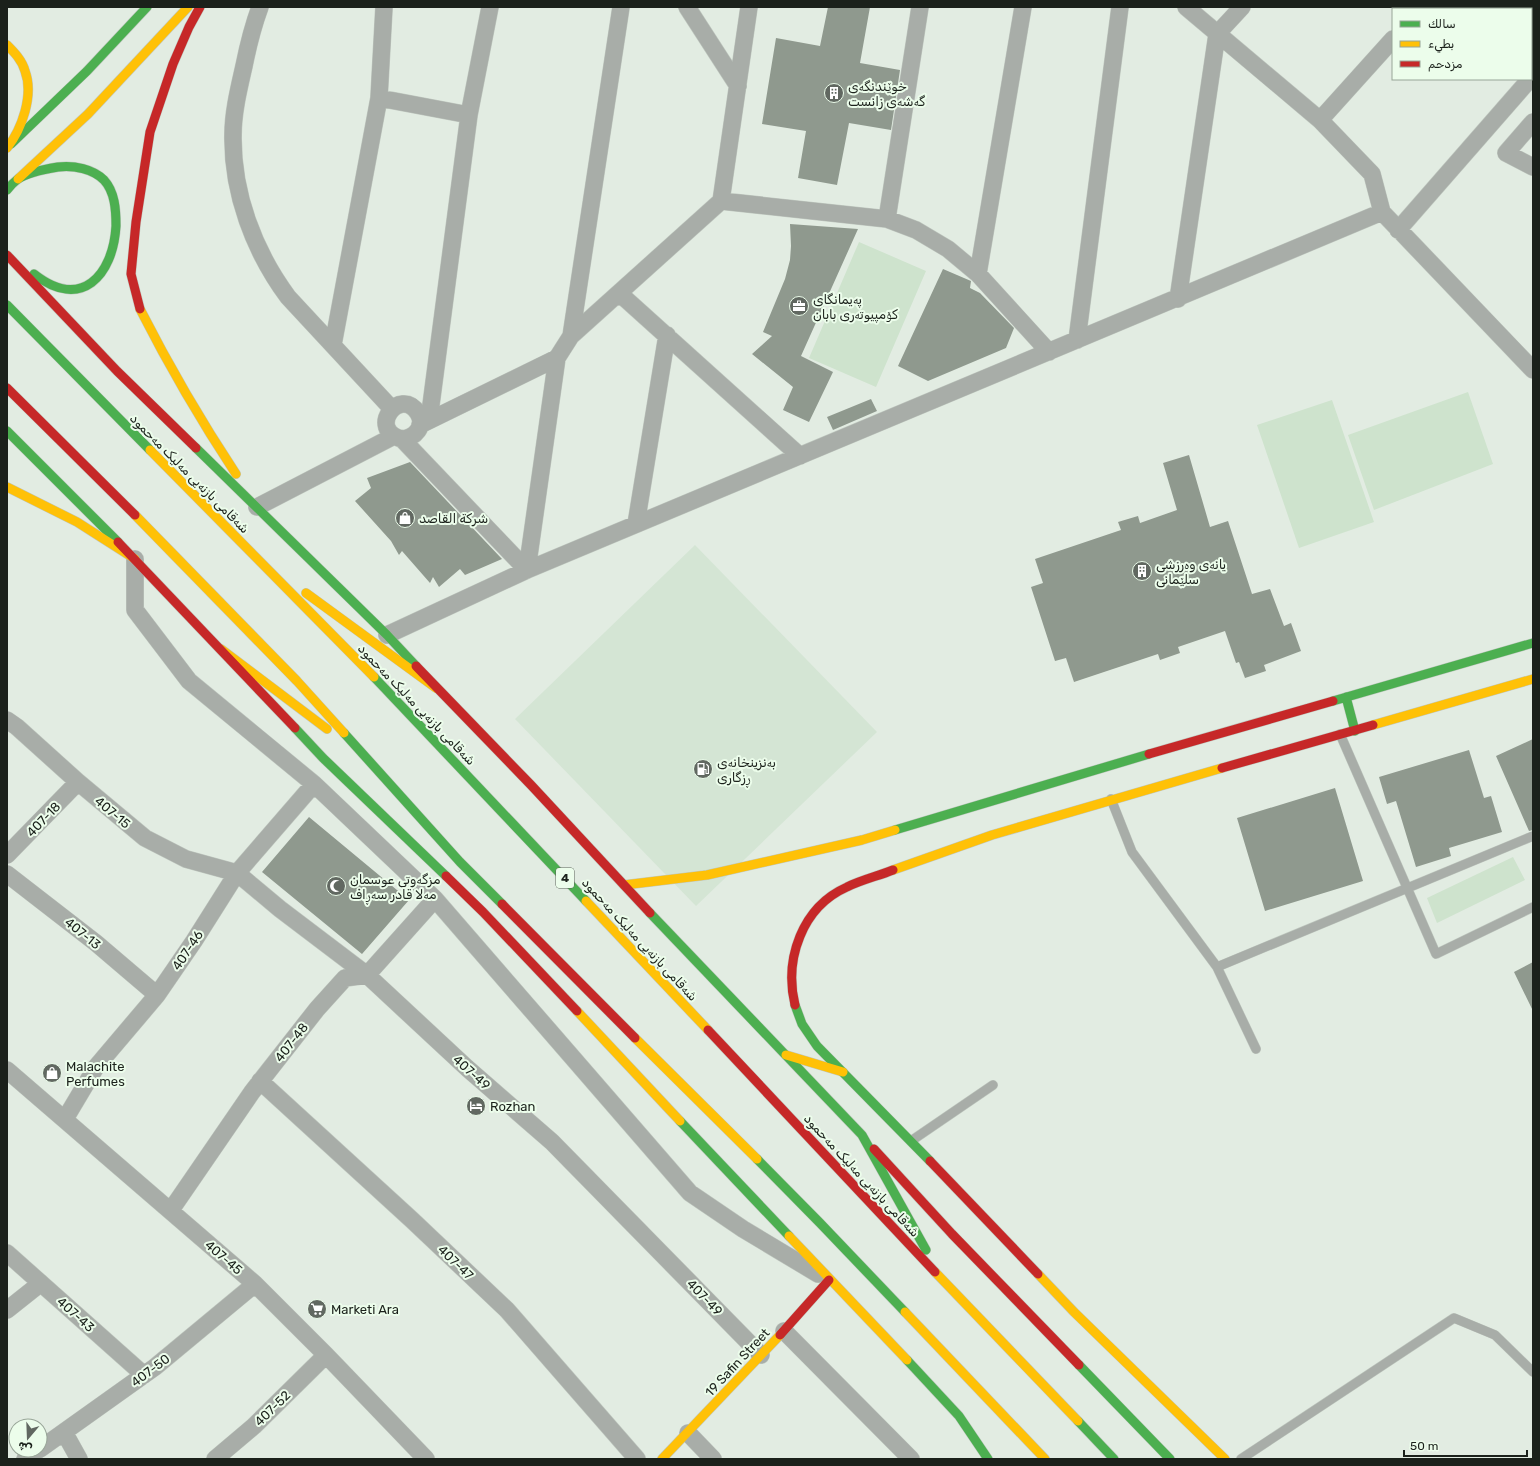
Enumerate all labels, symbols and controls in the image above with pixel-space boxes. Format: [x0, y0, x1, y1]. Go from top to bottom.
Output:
legend [1392, 8, 1532, 80]
text: سالك [1428, 17, 1456, 31]
text: بطيء [1428, 37, 1454, 53]
text: مزدحم [1428, 57, 1463, 72]
place label: خوێندنگەی گەشەی زانست [848, 79, 925, 110]
building icon: خوێندنگەی گەشەی زانست [823, 82, 845, 104]
place label: پەیمانگای کۆمپیوتەری بابان [813, 292, 898, 323]
office icon: پەیمانگای کۆمپیوتەری بابان [788, 295, 810, 317]
street label: شەقامی بازنەیی مەلیک مەحمود [126, 411, 252, 537]
shop icon: شركة القاصد [394, 507, 416, 529]
place label: شركة القاصد [419, 511, 488, 527]
place label: یانەی وەرزشی سلێمانی [1156, 557, 1226, 588]
building icon: یانەی وەرزشی سلێمانی [1131, 560, 1153, 582]
street label: شەقامی بازنەیی مەلیک مەحمود [354, 641, 479, 769]
place label: بەنزینخانەی ڕزگاری [717, 755, 776, 788]
fuel station icon: بەنزینخانەی ڕزگاری [692, 758, 714, 780]
street label: 407-15 [92, 793, 134, 832]
street label: 407-18 [23, 799, 63, 840]
road number: 4 [556, 868, 574, 888]
place label: مزگەوتی عوسمان مەلا قادر سەڕاف [350, 872, 440, 905]
mosque icon: مزگەوتی عوسمان مەلا قادر سەڕاف [325, 875, 347, 897]
street label: شەقامی بازنەیی مەلیک مەحمود [578, 875, 701, 1005]
street label: 407-13 [62, 914, 104, 952]
street label: 407-46 [169, 927, 206, 973]
street label: 407-48 [272, 1020, 311, 1065]
street label: 407-49 [450, 1052, 493, 1093]
place label: Malachite Perfumes [66, 1059, 125, 1089]
shop icon: Malachite Perfumes [41, 1062, 63, 1084]
hotel icon: Rozhan [465, 1095, 487, 1117]
place label: Rozhan [490, 1099, 535, 1114]
street label: شەقامی بازنەیی مەلیک مەحمود [800, 1111, 923, 1241]
street label: 407-45 [202, 1237, 246, 1278]
street label: 407-47 [435, 1242, 477, 1283]
street label: 407-49 [684, 1276, 726, 1319]
street label: 407-43 [54, 1294, 97, 1335]
supermarket icon: Marketi Ara [306, 1298, 328, 1320]
place label: Marketi Ara [331, 1302, 399, 1317]
street label: 19 Safin Street [702, 1325, 773, 1399]
street label: 407-50 [128, 1351, 173, 1390]
street label: 407-52 [251, 1388, 293, 1429]
north arrow [8, 1418, 48, 1458]
scale bar [1404, 1432, 1527, 1458]
text: ش [16, 1439, 34, 1455]
text: 50 m [1410, 1439, 1438, 1453]

